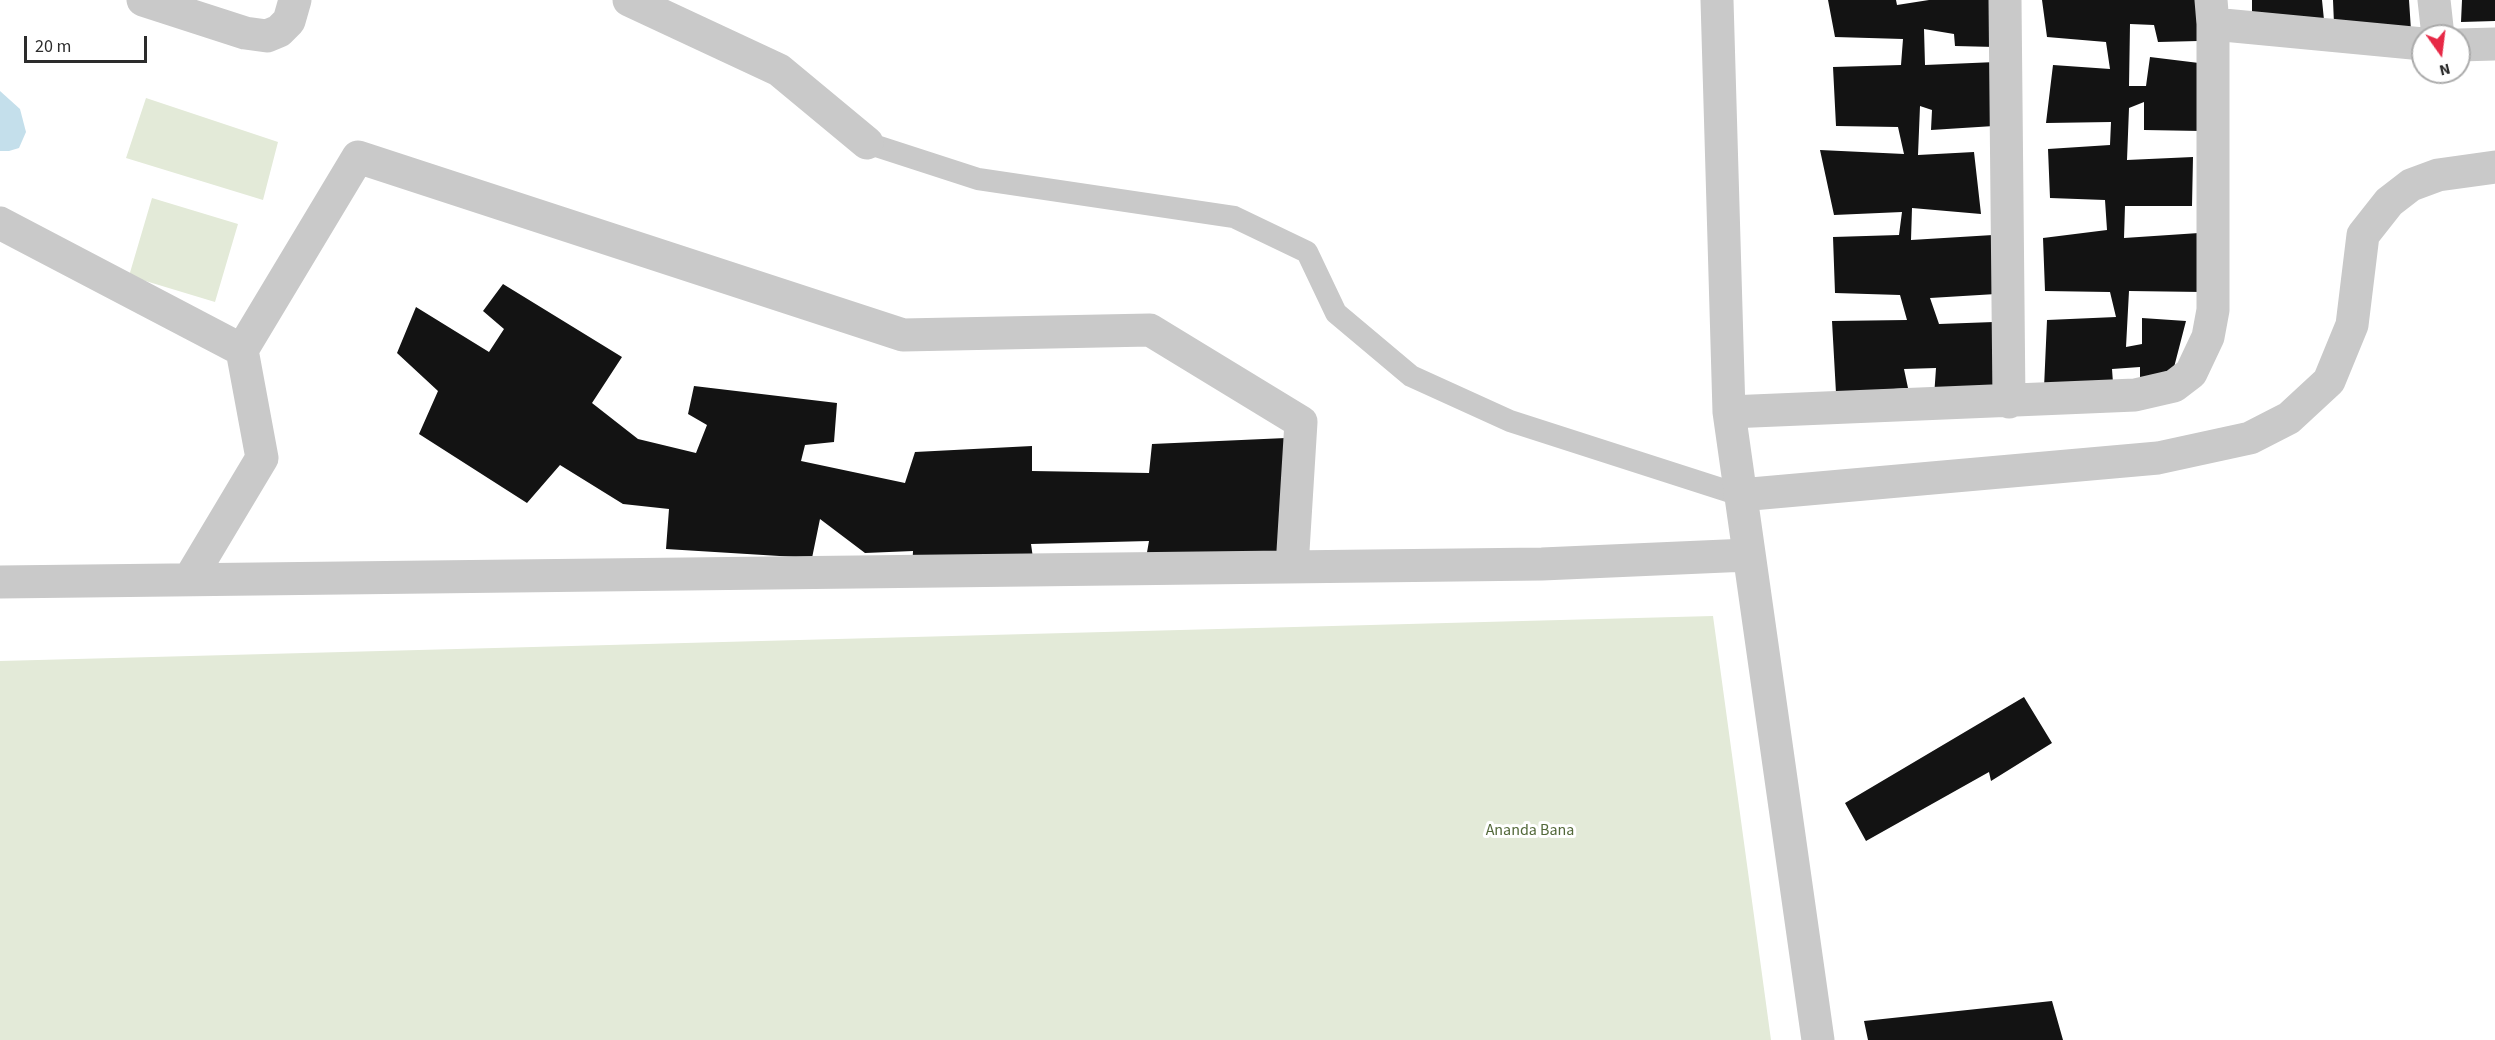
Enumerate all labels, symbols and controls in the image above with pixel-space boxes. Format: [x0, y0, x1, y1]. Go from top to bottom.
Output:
scale bar [27, 24, 150, 62]
north arrow [2411, 24, 2471, 84]
text: 20 m [35, 34, 71, 59]
text: N [2437, 58, 2453, 81]
park label: Ananda Bana [1486, 821, 1574, 841]

